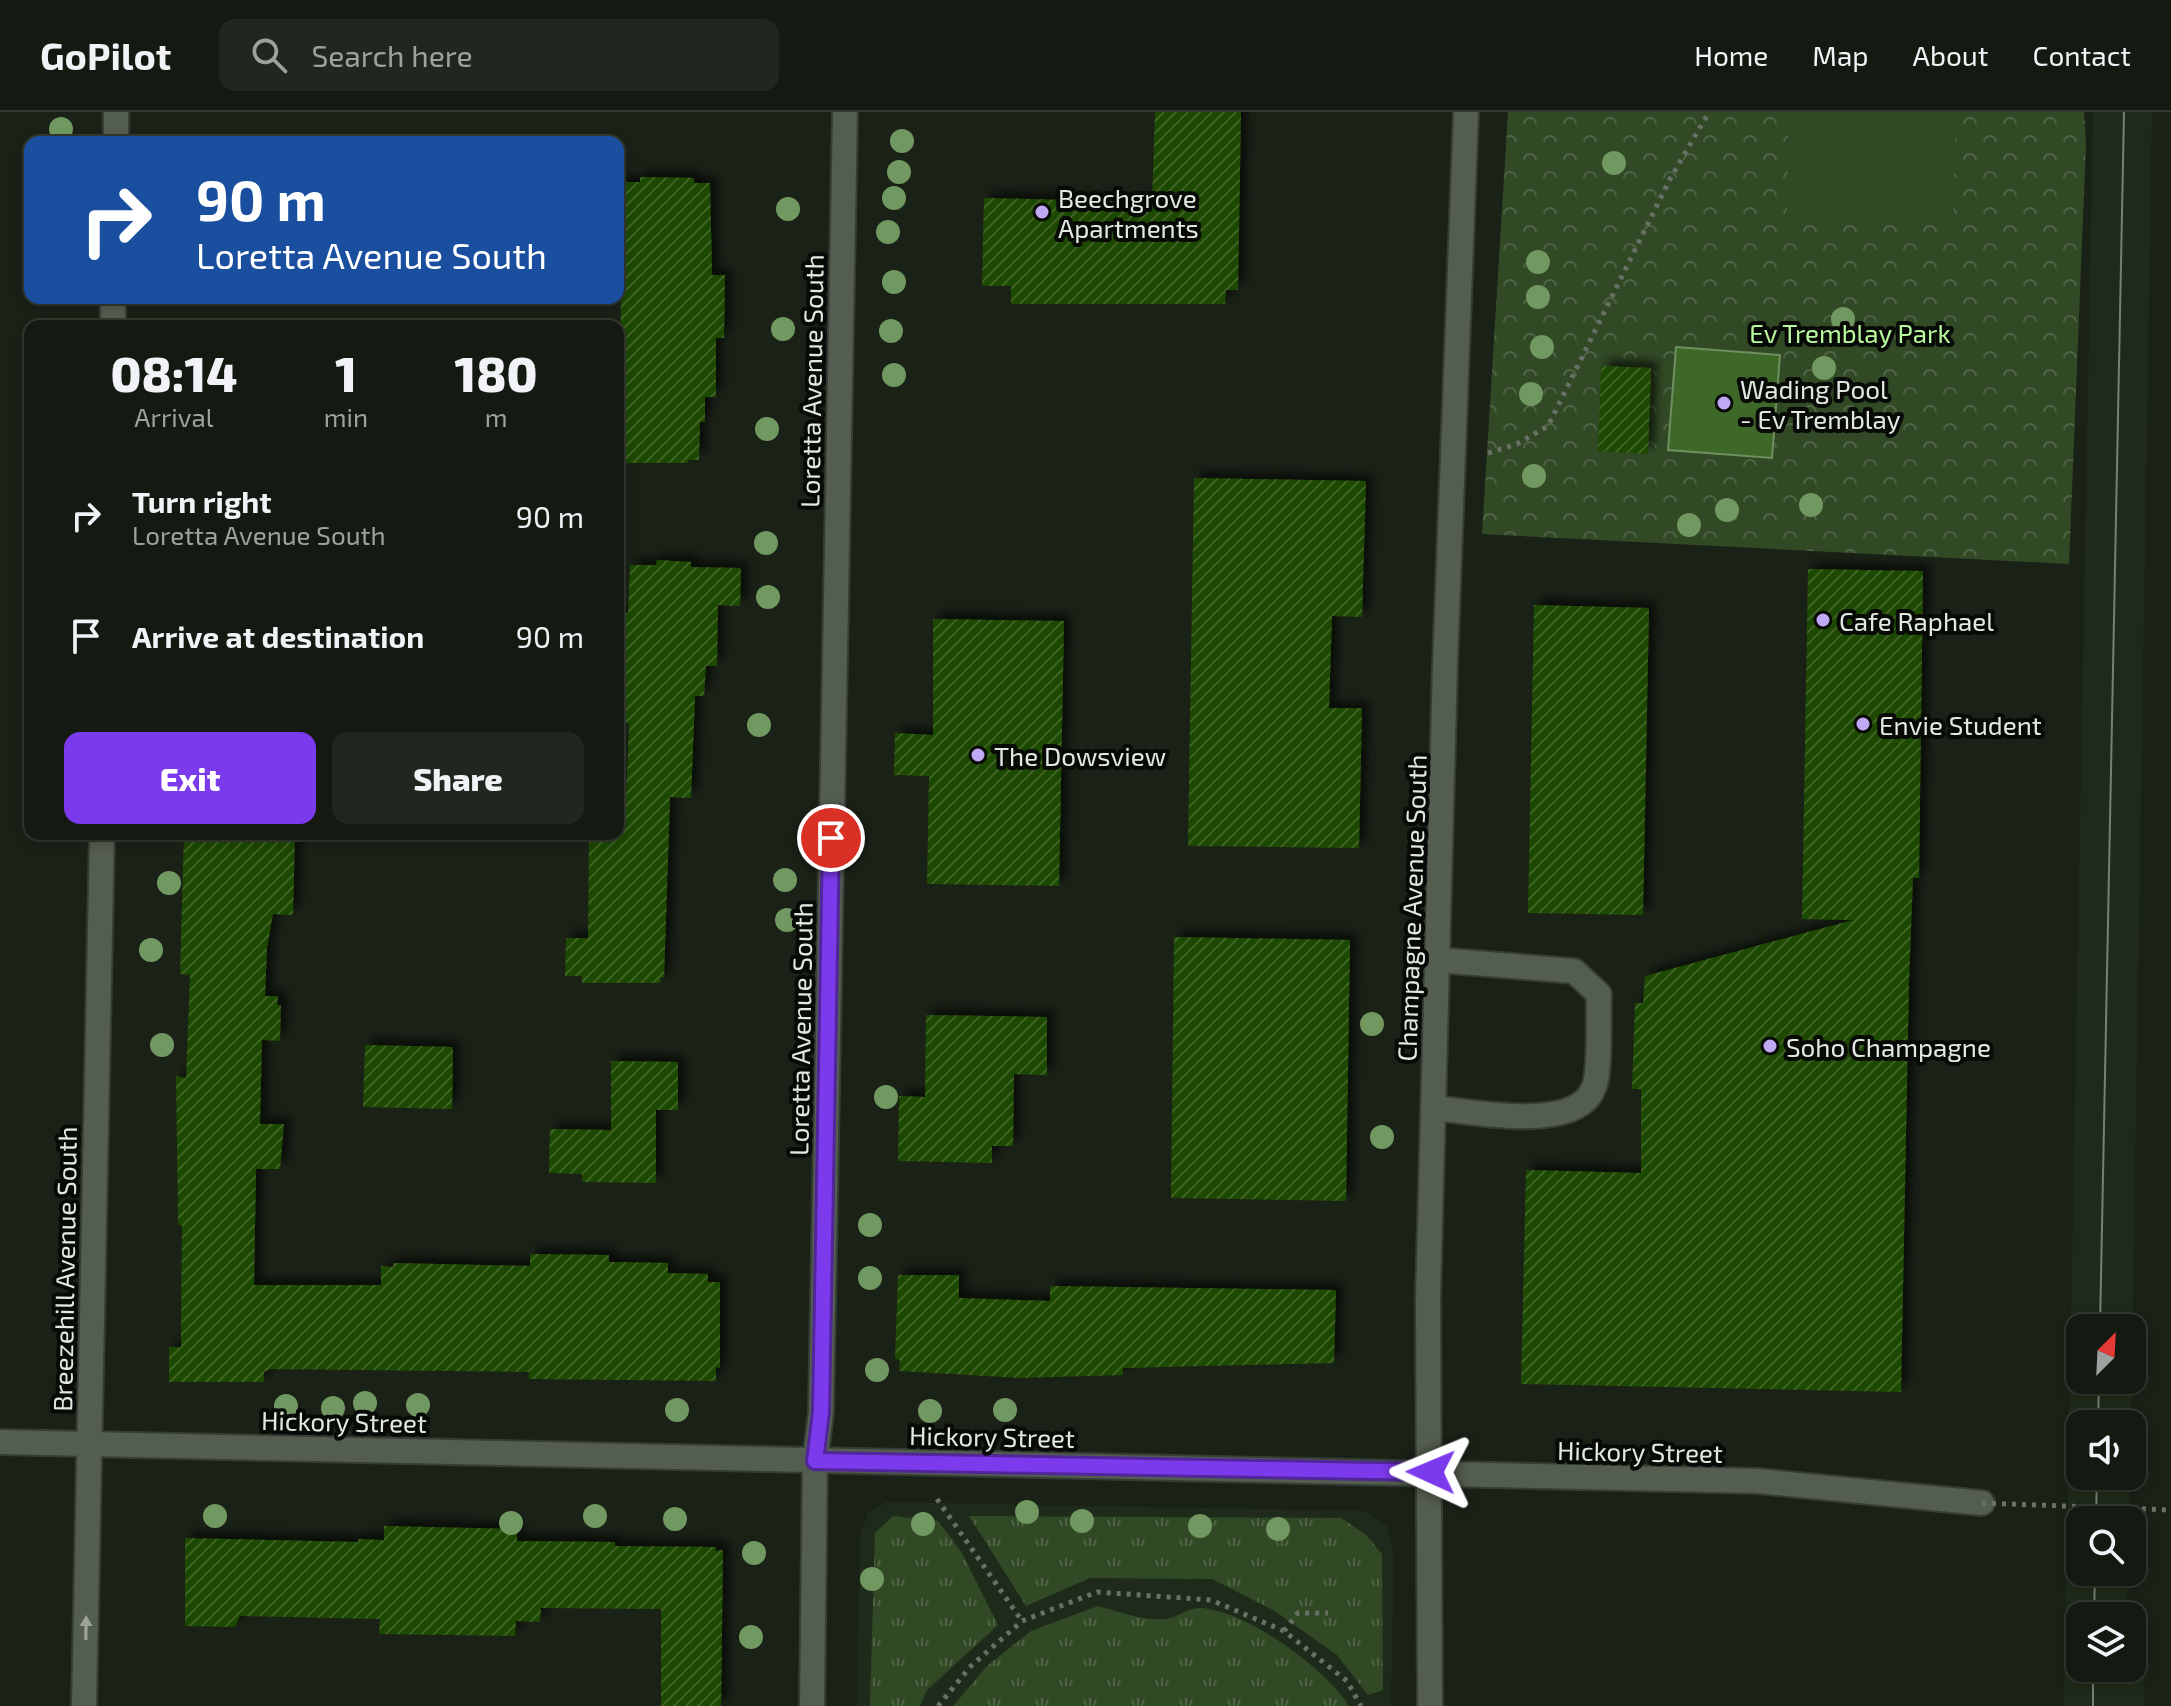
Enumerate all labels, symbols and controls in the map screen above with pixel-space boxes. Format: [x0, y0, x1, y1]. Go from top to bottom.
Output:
search box [219, 19, 779, 91]
text: GoPilot [40, 32, 171, 78]
icon: search [247, 33, 291, 77]
text: Search here [311, 37, 473, 73]
text: Home [1694, 38, 1768, 72]
text: Map [1812, 38, 1869, 72]
text: About [1913, 38, 1988, 72]
text: Contact [2032, 38, 2131, 72]
text: 90 m [196, 165, 326, 232]
icon: right [64, 168, 168, 272]
place label: Beechgrove Apartments [1058, 182, 1199, 243]
marker: Beechgrove Apartments [1033, 203, 1051, 221]
text: Loretta Avenue South [196, 233, 547, 276]
street label: Loretta Avenue South [793, 254, 829, 508]
park label: Ev Tremblay Park [1749, 317, 1951, 348]
text: 08:14 [110, 344, 237, 402]
text: 1 [335, 344, 357, 402]
text: 180 [455, 344, 538, 402]
place label: Wading Pool - Ev Tremblay [1740, 373, 1901, 434]
marker: Wading Pool - Ev Tremblay [1715, 394, 1733, 412]
text: Arrival [134, 401, 213, 432]
text: min [324, 401, 368, 432]
text: m [485, 401, 507, 432]
text: Turn right [132, 483, 272, 519]
icon: right [64, 494, 108, 538]
text: 90 m [516, 498, 584, 534]
text: Loretta Avenue South [132, 519, 386, 550]
place label: Cafe Raphael [1839, 605, 1994, 636]
marker: Cafe Raphael [1814, 611, 1832, 629]
icon: arrive [64, 614, 108, 658]
text: Arrive at destination [132, 618, 424, 654]
text: 90 m [516, 618, 584, 654]
place label: Envie Student [1879, 709, 2042, 740]
marker: Envie Student [1854, 715, 1872, 733]
button: Exit [64, 732, 316, 824]
button: Share [332, 732, 584, 824]
place label: The Dowsview [994, 740, 1166, 771]
marker: The Dowsview [969, 746, 987, 764]
street label: Champagne Avenue South [1390, 754, 1432, 1062]
pin [797, 804, 865, 872]
icon: arrive [809, 816, 853, 860]
street label: Loretta Avenue South [782, 902, 818, 1156]
place label: Soho Champagne [1786, 1031, 1991, 1062]
marker: Soho Champagne [1761, 1037, 1779, 1055]
street label: Breezehill Avenue South [46, 1126, 82, 1412]
north arrow [2066, 1314, 2146, 1394]
map controls [2066, 1314, 2146, 1682]
street label: Hickory Street [261, 1404, 427, 1438]
button: sound [2066, 1410, 2146, 1490]
street label: Hickory Street [909, 1419, 1075, 1453]
position arrow [1389, 1430, 1473, 1514]
street label: Hickory Street [1557, 1434, 1723, 1468]
button: search [2066, 1506, 2146, 1586]
button: layers [2066, 1602, 2146, 1682]
one-way arrow [79, 1615, 92, 1640]

